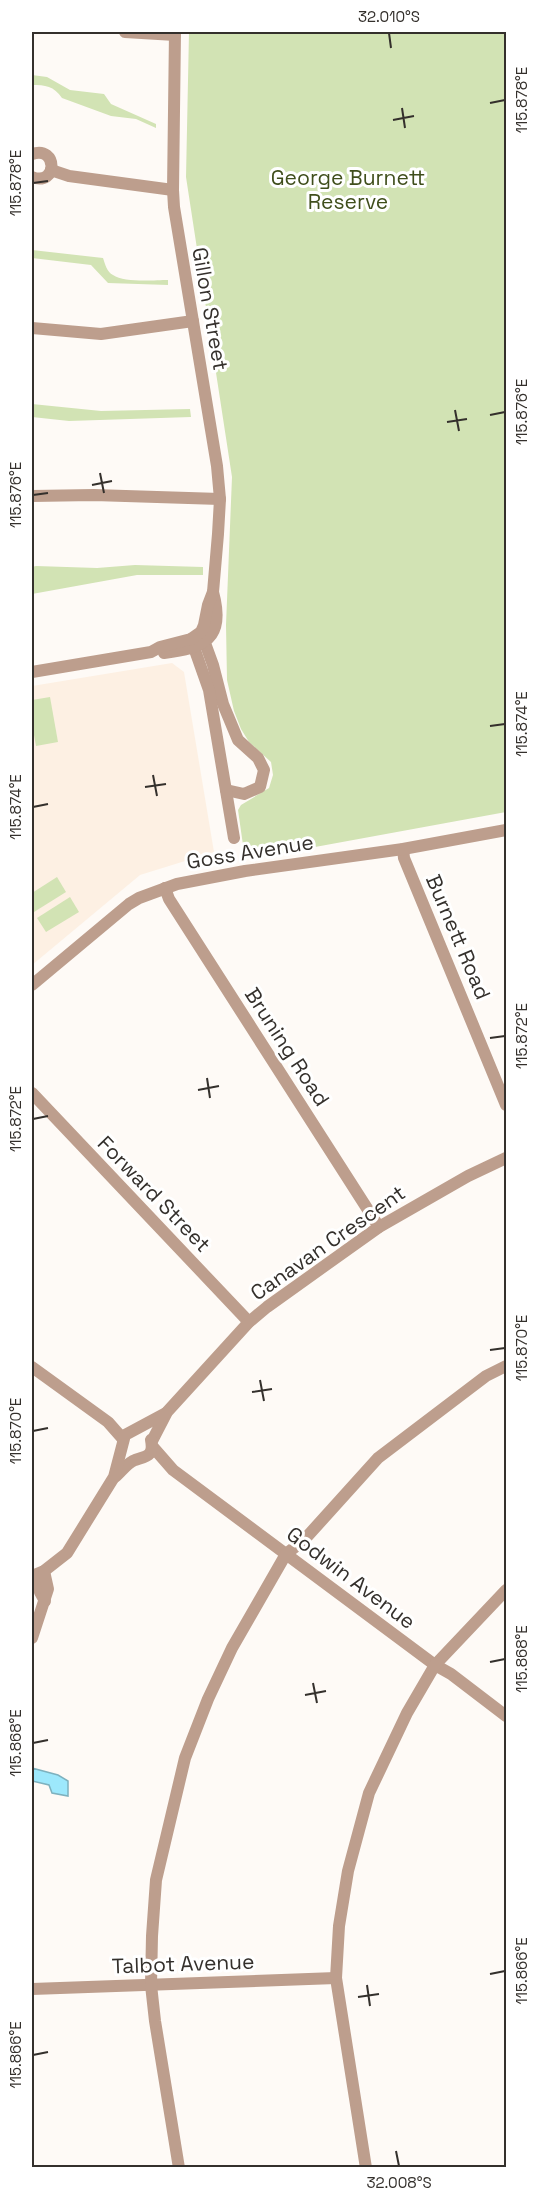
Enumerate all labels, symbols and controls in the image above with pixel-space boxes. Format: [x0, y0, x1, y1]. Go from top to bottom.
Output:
text: 32.010°S [358, 7, 420, 26]
text: 115.878°E [512, 67, 531, 133]
text: 115.878°E [6, 150, 25, 216]
park label: George Burnett Reserve [271, 164, 425, 215]
street label: Gillon Street [186, 245, 235, 373]
text: 115.876°E [512, 379, 531, 445]
text: 115.876°E [6, 462, 25, 528]
text: 115.874°E [512, 691, 531, 757]
text: 115.874°E [6, 774, 25, 840]
street label: Goss Avenue [184, 828, 315, 875]
street label: Burnett Road [420, 870, 497, 1003]
street label: Bruning Road [239, 982, 336, 1111]
text: 115.872°E [512, 1003, 531, 1069]
text: 115.872°E [6, 1086, 25, 1152]
street label: Forward Street [92, 1130, 217, 1258]
street label: Canavan Crescent [245, 1179, 410, 1306]
text: 115.870°E [512, 1315, 531, 1381]
text: 115.870°E [6, 1398, 25, 1464]
street label: Godwin Avenue [281, 1520, 421, 1635]
text: 115.868°E [512, 1625, 531, 1693]
text: 115.868°E [6, 1709, 25, 1777]
text: 115.866°E [512, 1937, 531, 2005]
street label: Talbot Avenue [111, 1948, 255, 1979]
text: 115.866°E [6, 2021, 25, 2089]
text: 32.008°S [366, 2173, 432, 2192]

